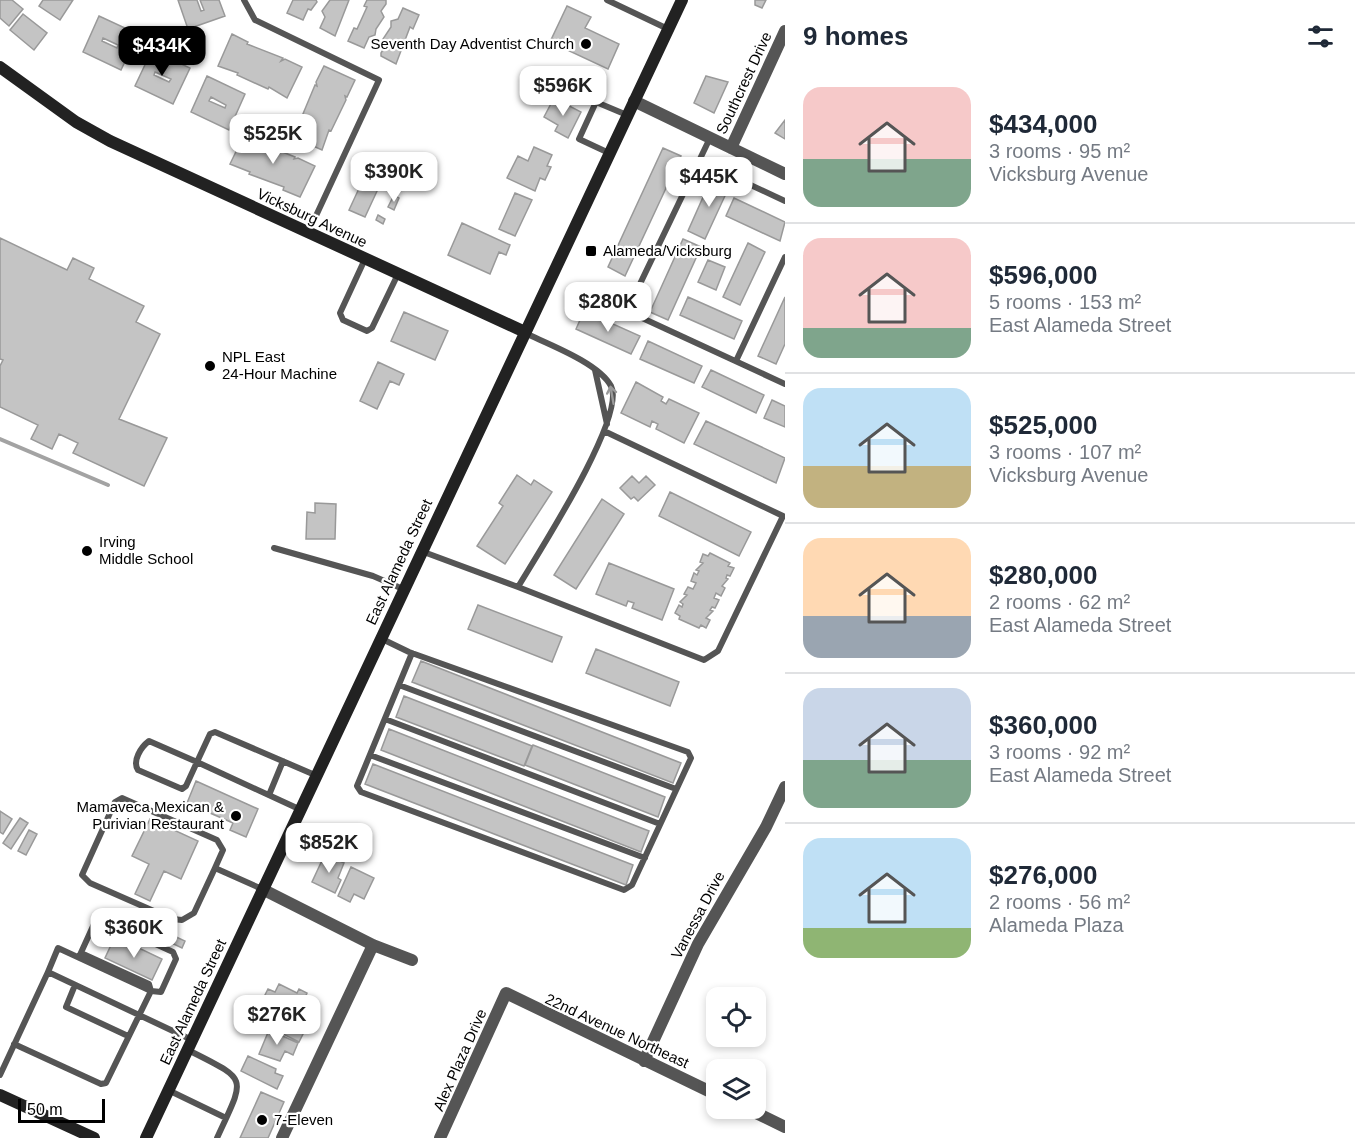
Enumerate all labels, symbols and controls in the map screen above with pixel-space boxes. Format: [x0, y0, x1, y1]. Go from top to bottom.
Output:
icon: filters [1304, 20, 1337, 53]
text: 9 homes [803, 21, 909, 51]
pin: $434K [120, 26, 204, 77]
street label: Southcrest Drive [712, 29, 775, 137]
text: $434K [133, 34, 191, 56]
place label: Seventh Day Adventist Church [371, 35, 574, 52]
marker: Seventh Day Adventist Church [579, 37, 593, 51]
pin: $596K [521, 66, 605, 117]
text: $596K [534, 74, 592, 96]
text: $434,000 [989, 109, 1097, 139]
icon: home [851, 111, 923, 183]
pin: $525K [231, 114, 315, 165]
text: $525K [244, 122, 302, 144]
text: 3 rooms · 95 m² [989, 140, 1130, 162]
pin: $390K [352, 152, 436, 203]
pin: $445K [667, 157, 751, 208]
text: $390K [365, 160, 423, 182]
text: Vicksburg Avenue [989, 163, 1148, 185]
text: $445K [680, 165, 738, 187]
street label: Vicksburg Avenue [254, 185, 370, 251]
place label: Alameda/Vicksburg [603, 242, 732, 259]
marker: Alameda/Vicksburg [584, 244, 598, 258]
text: $596,000 [989, 260, 1097, 290]
icon: home [851, 262, 923, 334]
pin: $280K [566, 282, 650, 333]
text: $280K [579, 290, 637, 312]
text: 5 rooms · 153 m² [989, 291, 1141, 313]
text: East Alameda Street [989, 314, 1171, 336]
place label: NPL East 24-Hour Machine [222, 348, 337, 382]
marker: NPL East 24-Hour Machine [203, 359, 217, 373]
one-way arrow [606, 385, 617, 405]
text: $525,000 [989, 410, 1097, 440]
icon: home [851, 412, 923, 484]
text: 3 rooms · 107 m² [989, 441, 1141, 463]
text: Vicksburg Avenue [989, 464, 1148, 486]
street label: East Alameda Street [362, 495, 435, 627]
place label: Irving Middle School [99, 533, 193, 567]
marker: Irving Middle School [80, 544, 94, 558]
text: $280,000 [989, 560, 1097, 590]
icon: home [851, 562, 923, 634]
text: 2 rooms · 62 m² [989, 591, 1130, 613]
text: East Alameda Street [989, 614, 1171, 636]
text: $360,000 [989, 710, 1097, 740]
icon: home [851, 712, 923, 784]
text: 3 rooms · 92 m² [989, 741, 1130, 763]
text: East Alameda Street [989, 764, 1171, 786]
place label: Mamaveca Mexican & Purivian Restaurant [76, 798, 225, 832]
marker: Mamaveca Mexican & Purivian Restaurant [229, 809, 243, 823]
pin: $852K [287, 823, 371, 874]
text: $852K [300, 831, 358, 853]
text: $276,000 [989, 860, 1097, 890]
icon: home [851, 862, 923, 934]
street label: Vanessa Drive [667, 868, 728, 961]
text: 2 rooms · 56 m² [989, 891, 1130, 913]
pin: $360K [92, 908, 176, 959]
text: Alameda Plaza [989, 914, 1124, 936]
text: $360K [105, 916, 163, 938]
street label: East Alameda Street [156, 935, 229, 1067]
map controls [706, 987, 766, 1119]
button: locate [706, 987, 766, 1047]
street label: 22nd Avenue Northeast [543, 990, 692, 1072]
pin: $276K [235, 995, 319, 1046]
text: $276K [248, 1003, 306, 1025]
street label: Alex Plaza Drive [429, 1006, 490, 1114]
button: layers [706, 1059, 766, 1119]
scale bar [18, 1096, 105, 1124]
text: 50 m [27, 1101, 63, 1118]
place label: 7-Eleven [274, 1111, 333, 1128]
marker: 7-Eleven [255, 1113, 269, 1127]

